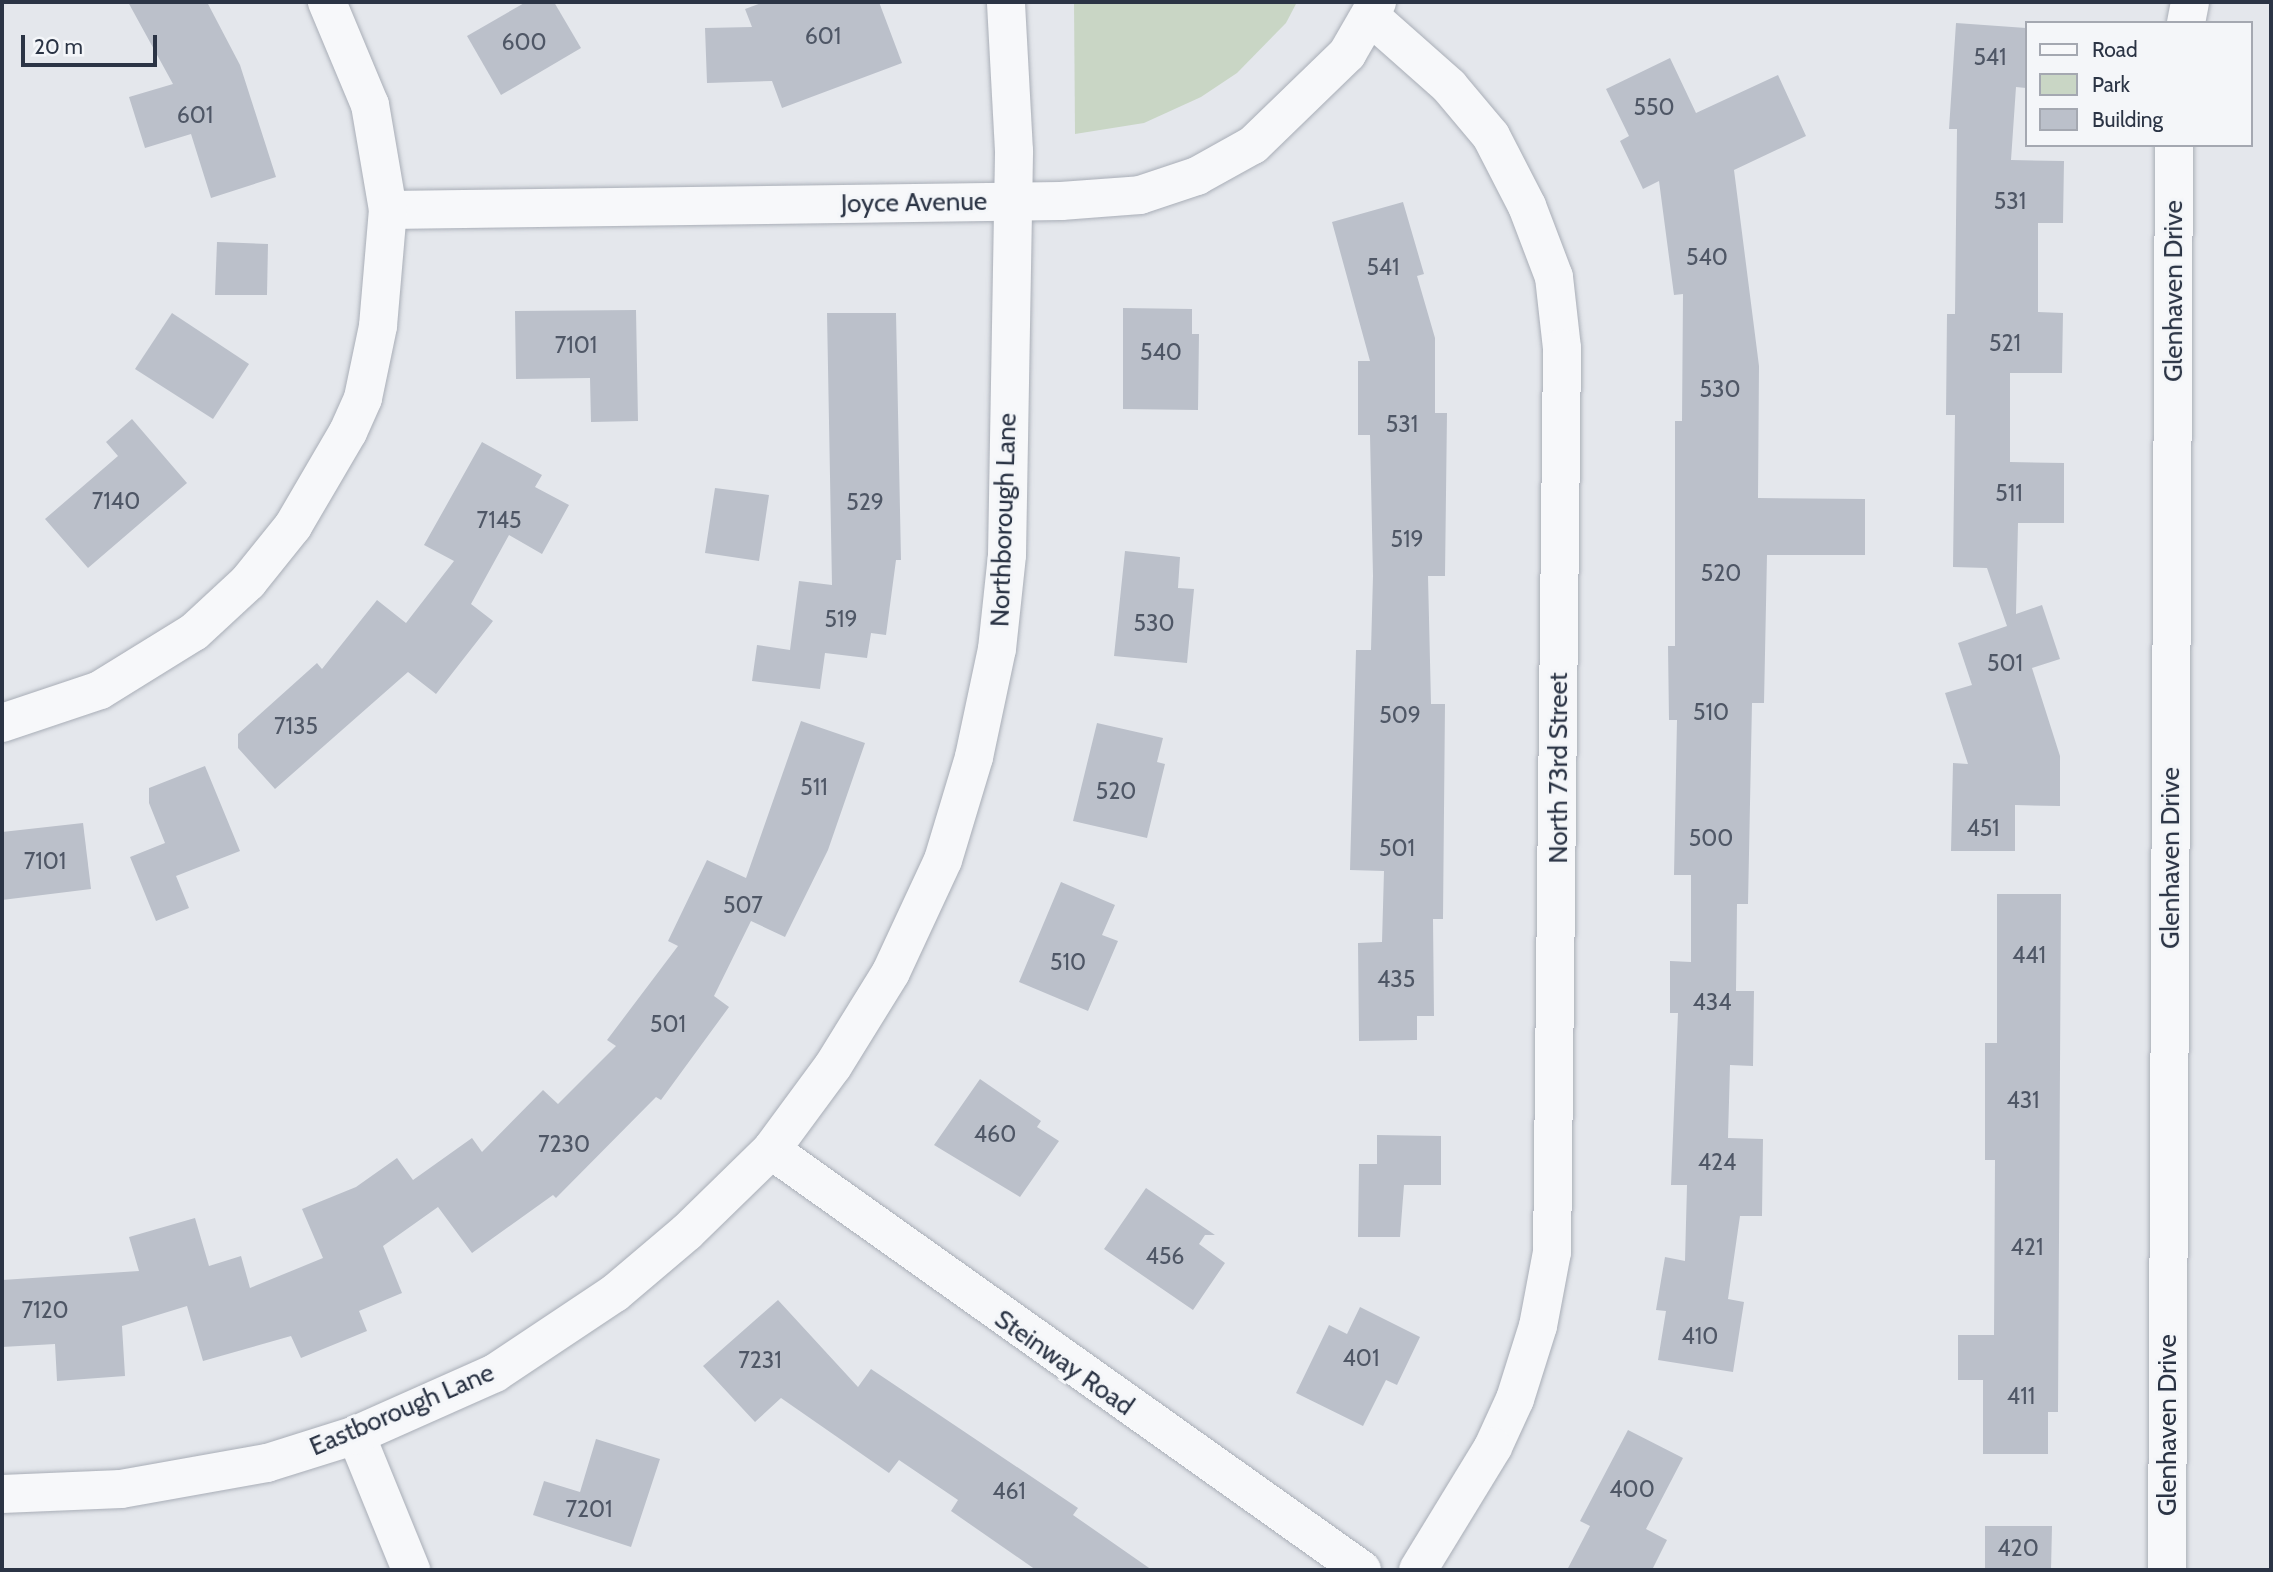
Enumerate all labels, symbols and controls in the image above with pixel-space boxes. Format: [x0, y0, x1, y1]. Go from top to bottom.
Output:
scale bar [24, 21, 161, 65]
legend [2024, 21, 2252, 147]
house number: 601 [805, 22, 841, 50]
house number: 600 [501, 28, 547, 56]
text: 20 m [34, 34, 83, 59]
text: Road [2092, 37, 2138, 62]
house number: 541 [1973, 43, 2007, 71]
text: Park [2092, 72, 2130, 97]
house number: 550 [1634, 93, 1674, 121]
house number: 601 [177, 101, 213, 129]
text: Building [2092, 107, 2163, 132]
street label: Joyce Avenue [841, 186, 987, 220]
house number: 531 [1994, 187, 2026, 215]
street label: Glenhaven Drive [2158, 200, 2190, 382]
house number: 540 [1686, 243, 1728, 271]
house number: 541 [1366, 253, 1400, 281]
house number: 521 [1989, 329, 2021, 357]
house number: 7101 [555, 331, 597, 359]
house number: 540 [1140, 338, 1182, 366]
house number: 530 [1700, 375, 1740, 403]
house number: 531 [1386, 410, 1418, 438]
street label: Northborough Lane [985, 412, 1023, 628]
house number: 511 [1995, 479, 2023, 507]
house number: 7140 [92, 487, 140, 515]
house number: 529 [846, 488, 884, 516]
house number: 7145 [477, 506, 521, 534]
house number: 519 [1390, 525, 1424, 553]
house number: 520 [1701, 559, 1741, 587]
house number: 519 [824, 605, 858, 633]
house number: 530 [1134, 609, 1174, 637]
house number: 501 [1987, 649, 2023, 677]
street label: North 73rd Street [1543, 672, 1575, 864]
house number: 510 [1693, 698, 1729, 726]
house number: 509 [1379, 701, 1421, 729]
house number: 7135 [274, 712, 318, 740]
street label: Glenhaven Drive [2155, 767, 2187, 949]
house number: 511 [800, 773, 828, 801]
house number: 520 [1096, 777, 1136, 805]
house number: 451 [1966, 814, 2000, 842]
house number: 500 [1689, 824, 1733, 852]
house number: 501 [1379, 834, 1415, 862]
house number: 7101 [24, 847, 66, 875]
house number: 507 [723, 891, 763, 919]
house number: 441 [2012, 941, 2046, 969]
house number: 510 [1050, 948, 1086, 976]
house number: 435 [1377, 965, 1415, 993]
house number: 434 [1692, 988, 1732, 1016]
house number: 501 [650, 1010, 686, 1038]
house number: 431 [2006, 1086, 2040, 1114]
house number: 460 [974, 1120, 1016, 1148]
house number: 7230 [538, 1130, 590, 1158]
house number: 424 [1698, 1148, 1736, 1176]
house number: 421 [2011, 1233, 2043, 1261]
house number: 456 [1146, 1242, 1184, 1270]
house number: 7120 [21, 1296, 69, 1324]
street label: Steinway Road [988, 1304, 1140, 1422]
house number: 410 [1682, 1322, 1718, 1350]
street label: Glenhaven Drive [2152, 1334, 2184, 1516]
house number: 401 [1343, 1344, 1379, 1372]
house number: 7231 [738, 1346, 782, 1374]
street label: Eastborough Lane [305, 1357, 499, 1463]
house number: 411 [2007, 1382, 2035, 1410]
house number: 400 [1609, 1475, 1655, 1503]
house number: 461 [992, 1477, 1026, 1505]
house number: 7201 [565, 1495, 613, 1523]
house number: 420 [1997, 1534, 2039, 1562]

